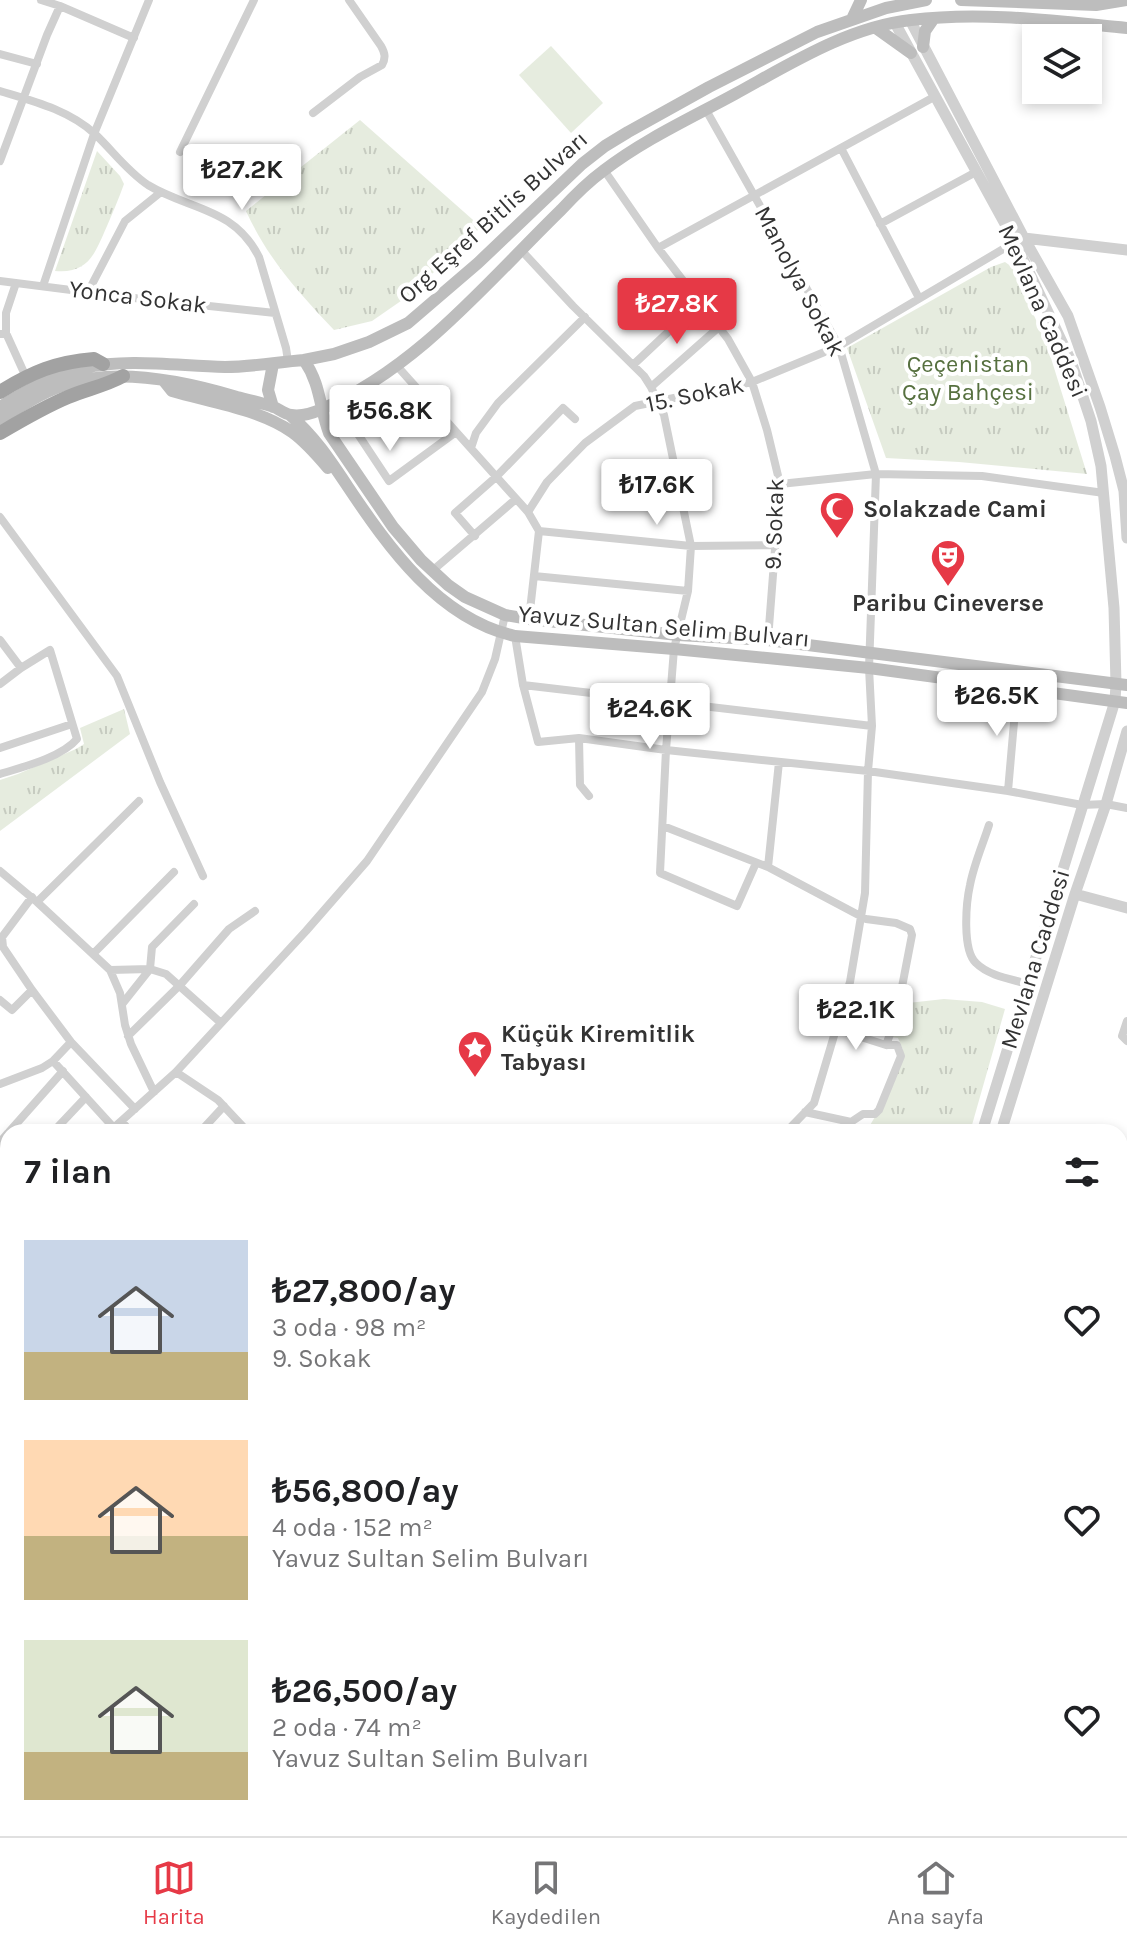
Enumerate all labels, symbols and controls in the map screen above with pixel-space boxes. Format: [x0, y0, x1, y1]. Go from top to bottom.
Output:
map controls [1022, 24, 1102, 104]
button: layers [1022, 24, 1102, 104]
street label: Org Eşref Bitlis Bulvarı [393, 125, 593, 309]
pin: ₺27.2K [177, 144, 307, 212]
text: ₺27.2K [201, 154, 283, 185]
street label: Manolya Sokak [749, 201, 851, 361]
street label: Mevlana Caddesi [992, 220, 1094, 402]
street label: Yonca Sokak [68, 275, 208, 319]
pin: ₺27.8K [612, 278, 742, 346]
text: ₺27.8K [636, 288, 718, 319]
park label: Çeçenistan Çay Bahçesi [902, 350, 1034, 406]
street label: 15. Sokak [643, 370, 747, 418]
pin: ₺56.8K [325, 385, 455, 453]
text: ₺56.8K [347, 395, 433, 426]
pin: ₺17.6K [592, 459, 722, 527]
text: ₺17.6K [619, 469, 695, 500]
street label: 9. Sokak [758, 478, 790, 570]
mosque icon: Solakzade Cami [818, 490, 856, 540]
place label: Solakzade Cami [863, 495, 1047, 523]
theatre icon: Paribu Cineverse [929, 538, 967, 588]
place label: Paribu Cineverse [852, 589, 1044, 617]
street label: Yavuz Sultan Selim Bulvarı [517, 599, 811, 653]
pin: ₺26.5K [932, 670, 1062, 738]
text: ₺26.5K [955, 680, 1039, 711]
pin: ₺24.6K [585, 683, 715, 751]
text: ₺24.6K [608, 693, 692, 724]
street label: Mevlana Caddesi [994, 866, 1076, 1052]
pin: ₺22.1K [791, 984, 921, 1052]
text: ₺22.1K [817, 994, 895, 1025]
place label: Küçük Kiremitlik Tabyası [501, 1020, 695, 1076]
place icon: Küçük Kiremitlik Tabyası [456, 1029, 494, 1079]
icon: filters [1060, 1150, 1104, 1194]
text: 7 ilan [24, 1152, 112, 1192]
text: ₺27,800/ay [272, 1271, 456, 1311]
icon: home [88, 1272, 184, 1368]
icon: heart [1060, 1298, 1104, 1342]
text: 3 oda · 98 m² [272, 1312, 426, 1343]
text: 9. Sokak [272, 1343, 371, 1374]
text: ₺56,800/ay [272, 1471, 459, 1511]
icon: home [88, 1472, 184, 1568]
icon: heart [1060, 1498, 1104, 1542]
text: 4 oda · 152 m² [272, 1512, 433, 1543]
text: Yavuz Sultan Selim Bulvarı [272, 1543, 589, 1574]
text: ₺26,500/ay [272, 1671, 457, 1711]
icon: home [88, 1672, 184, 1768]
icon: heart [1060, 1698, 1104, 1742]
text: 2 oda · 74 m² [272, 1712, 422, 1743]
text: Yavuz Sultan Selim Bulvarı [272, 1743, 589, 1774]
tab: Harita [143, 1856, 205, 1930]
tab: Kaydedilen [491, 1856, 601, 1930]
tab: Ana sayfa [887, 1856, 984, 1930]

